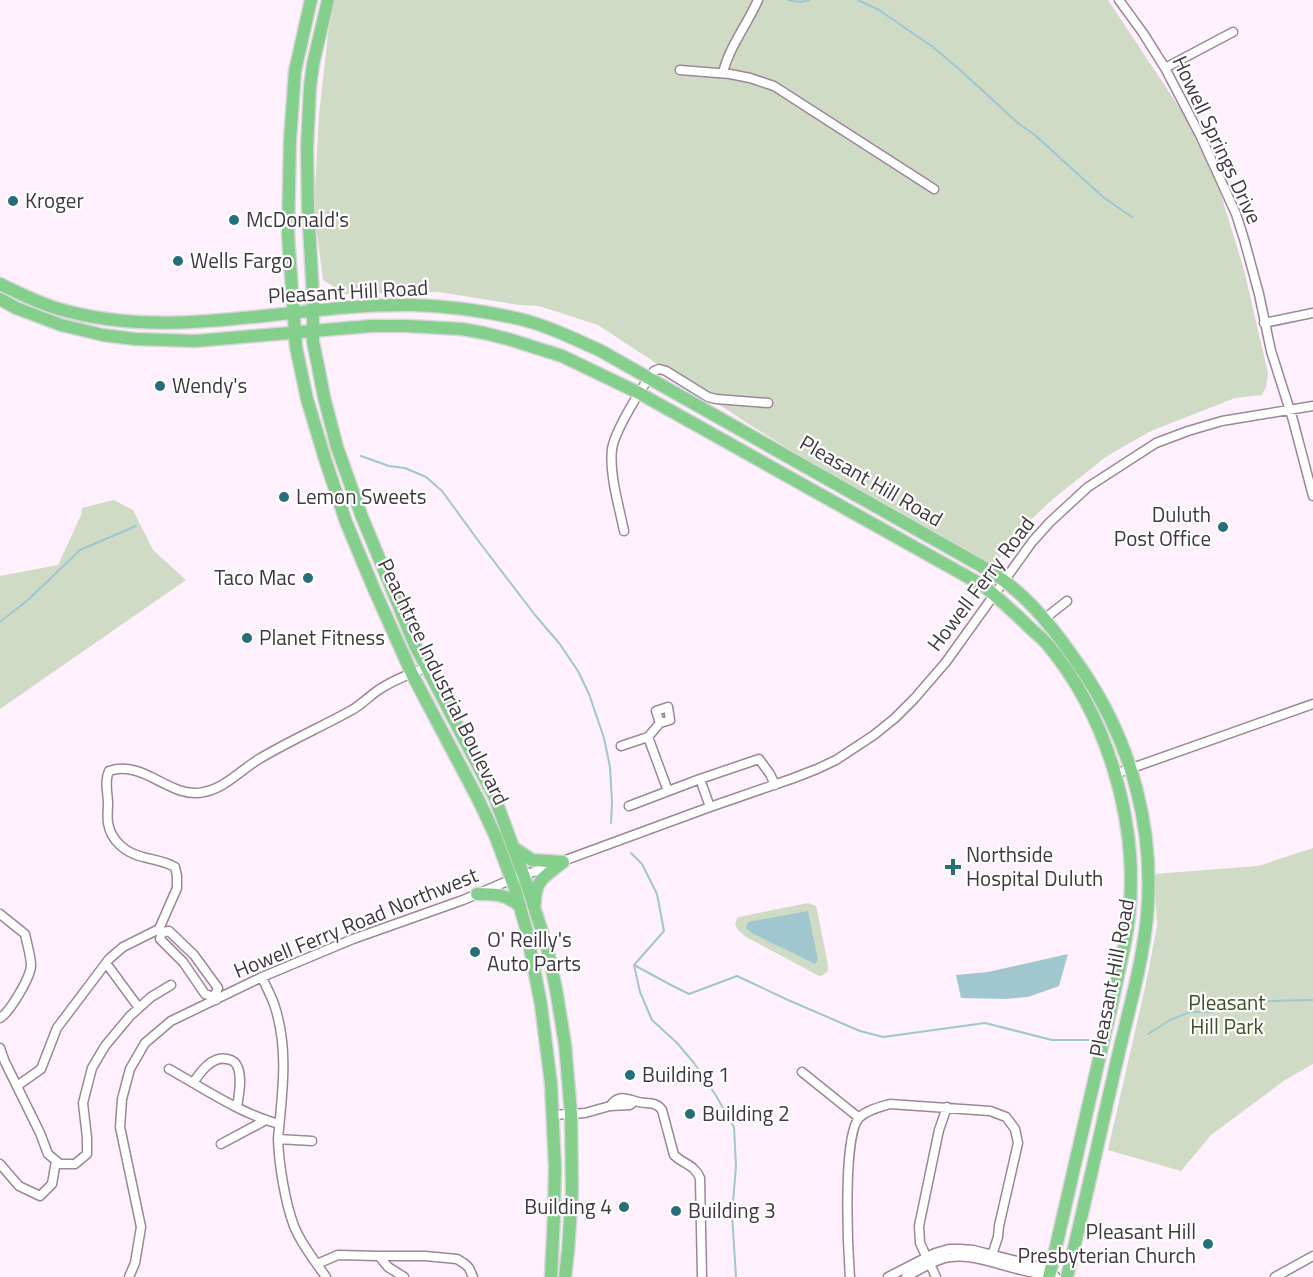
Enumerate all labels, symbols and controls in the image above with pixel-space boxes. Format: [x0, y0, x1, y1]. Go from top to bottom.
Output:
street label: Howell Springs Drive [1165, 50, 1271, 229]
place label: Kroger [25, 184, 84, 216]
marker: Kroger [6, 194, 20, 208]
place label: McDonald's [246, 203, 349, 235]
marker: McDonald's [227, 213, 241, 227]
place label: Wells Fargo [190, 244, 293, 276]
marker: Wells Fargo [171, 254, 185, 268]
street label: Pleasant Hill Road [267, 271, 429, 311]
place label: Wendy's [172, 369, 247, 401]
marker: Wendy's [153, 379, 167, 393]
street label: Pleasant Hill Road [794, 426, 949, 534]
place label: Lemon Sweets [296, 480, 426, 512]
marker: Lemon Sweets [277, 490, 291, 504]
place label: Duluth Post Office [1114, 498, 1211, 554]
street label: Howell Ferry Road [919, 509, 1042, 658]
marker: Duluth Post Office [1216, 520, 1230, 534]
street label: Peachtree Industrial Boulevard [370, 553, 518, 810]
place label: Taco Mac [214, 561, 296, 593]
marker: Taco Mac [301, 571, 315, 585]
place label: Planet Fitness [259, 621, 385, 653]
marker: Planet Fitness [240, 631, 254, 645]
place label: Northside Hospital Duluth [966, 838, 1103, 894]
street label: Howell Ferry Road Northwest [229, 858, 483, 986]
marker: Northside Hospital Duluth [944, 858, 962, 876]
street label: Pleasant Hill Road [1080, 896, 1142, 1060]
place label: O' Reilly's Auto Parts [487, 923, 581, 979]
marker: O' Reilly's Auto Parts [468, 945, 482, 959]
park label: Pleasant Hill Park [1188, 986, 1266, 1042]
place label: Building 1 [642, 1058, 730, 1090]
marker: Building 1 [623, 1068, 637, 1082]
place label: Building 2 [702, 1097, 790, 1129]
marker: Building 2 [683, 1107, 697, 1121]
place label: Building 4 [524, 1190, 612, 1222]
place label: Building 3 [688, 1194, 776, 1226]
marker: Building 4 [617, 1200, 631, 1214]
marker: Building 3 [669, 1204, 683, 1218]
place label: Pleasant Hill Presbyterian Church [1018, 1215, 1196, 1271]
marker: Pleasant Hill Presbyterian Church [1201, 1237, 1215, 1251]

